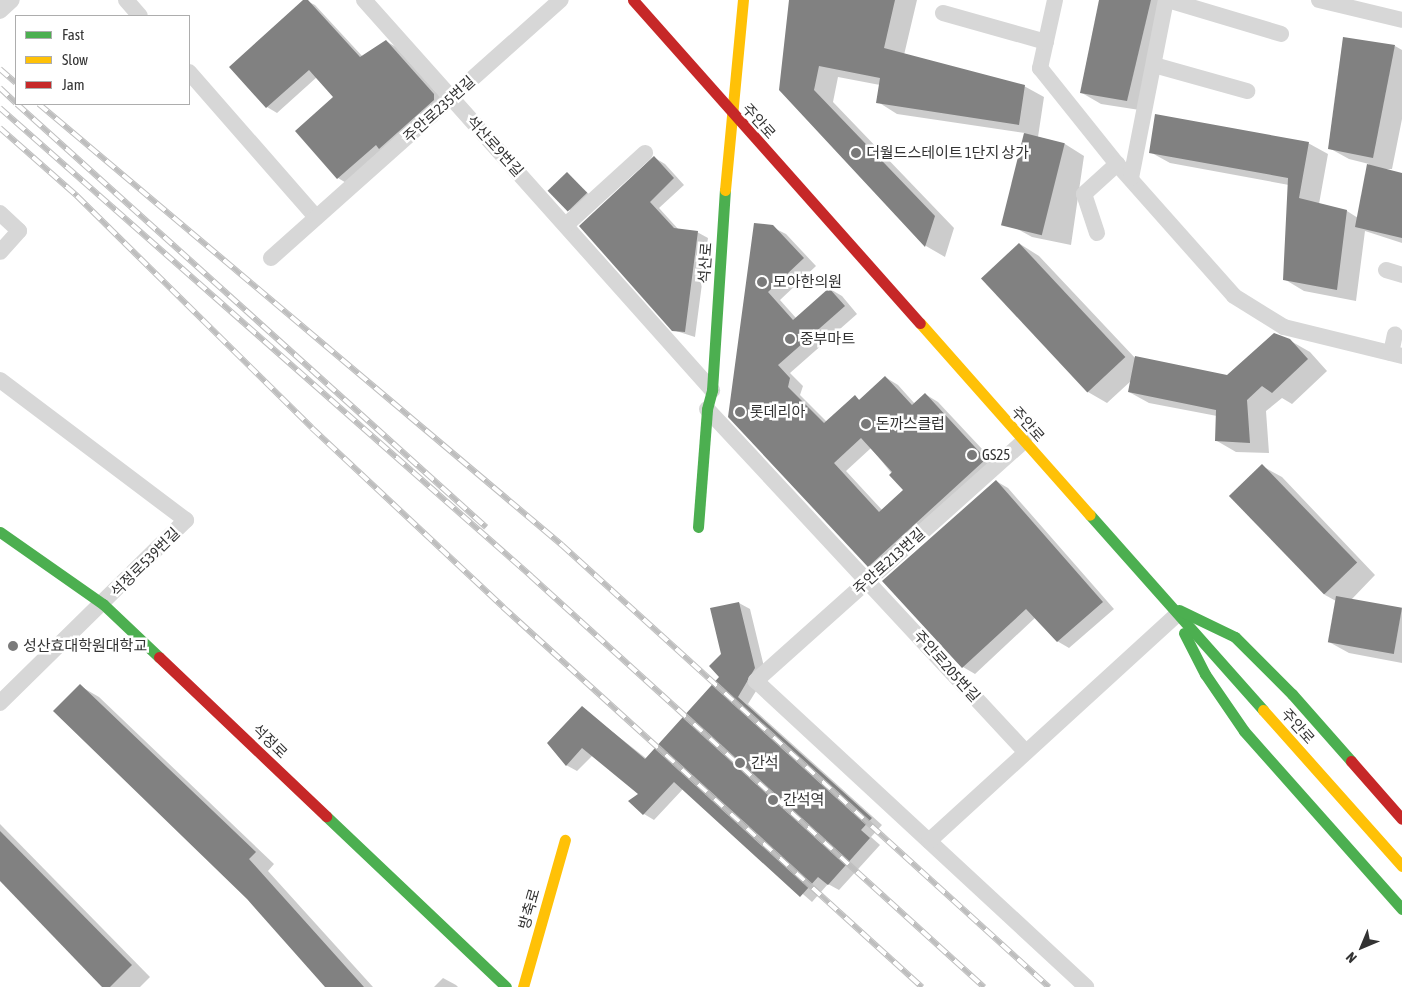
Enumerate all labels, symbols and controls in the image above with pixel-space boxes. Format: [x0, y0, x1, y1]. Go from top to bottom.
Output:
legend [15, 15, 190, 105]
text: Fast [62, 26, 84, 43]
text: Slow [62, 51, 88, 68]
street label: 주안로235번길 [399, 72, 479, 146]
text: Jam [62, 76, 85, 93]
street label: 주안로 [738, 100, 780, 142]
street label: 석산로9번길 [463, 112, 527, 180]
place label: 더월드스테이트 1단지 상가 [866, 144, 1029, 162]
marker: 더월드스테이트 1단지 상가 [850, 147, 862, 159]
street label: 석산로 [695, 242, 715, 284]
place label: 모아한의원 [773, 273, 842, 291]
marker: 모아한의원 [755, 275, 769, 289]
place label: 중부마트 [800, 330, 855, 348]
marker: 중부마트 [784, 333, 796, 345]
place label: 롯데리아 [750, 403, 805, 421]
street label: 주안로 [1007, 403, 1049, 445]
marker: 롯데리아 [734, 406, 746, 418]
place label: 돈까스클럽 [876, 415, 945, 433]
marker: 돈까스클럽 [860, 418, 872, 430]
place label: GS25 [982, 446, 1010, 464]
marker: GS25 [966, 449, 978, 461]
street label: 석정로539번길 [107, 524, 183, 600]
street label: 주안로213번길 [849, 524, 929, 598]
street label: 주안로205번길 [910, 626, 984, 706]
place label: 성산효대학원대학교 [23, 637, 147, 655]
marker: 성산효대학원대학교 [7, 640, 19, 652]
street label: 주안로 [1277, 705, 1319, 747]
street label: 석정로 [249, 720, 291, 762]
place label: 간석 [751, 754, 779, 772]
marker: 간석 [733, 756, 747, 770]
place label: 간석역 [783, 791, 824, 809]
marker: 간석역 [767, 794, 779, 806]
street label: 방축로 [515, 887, 543, 931]
north arrow [1337, 922, 1387, 972]
text: N [1343, 949, 1360, 966]

